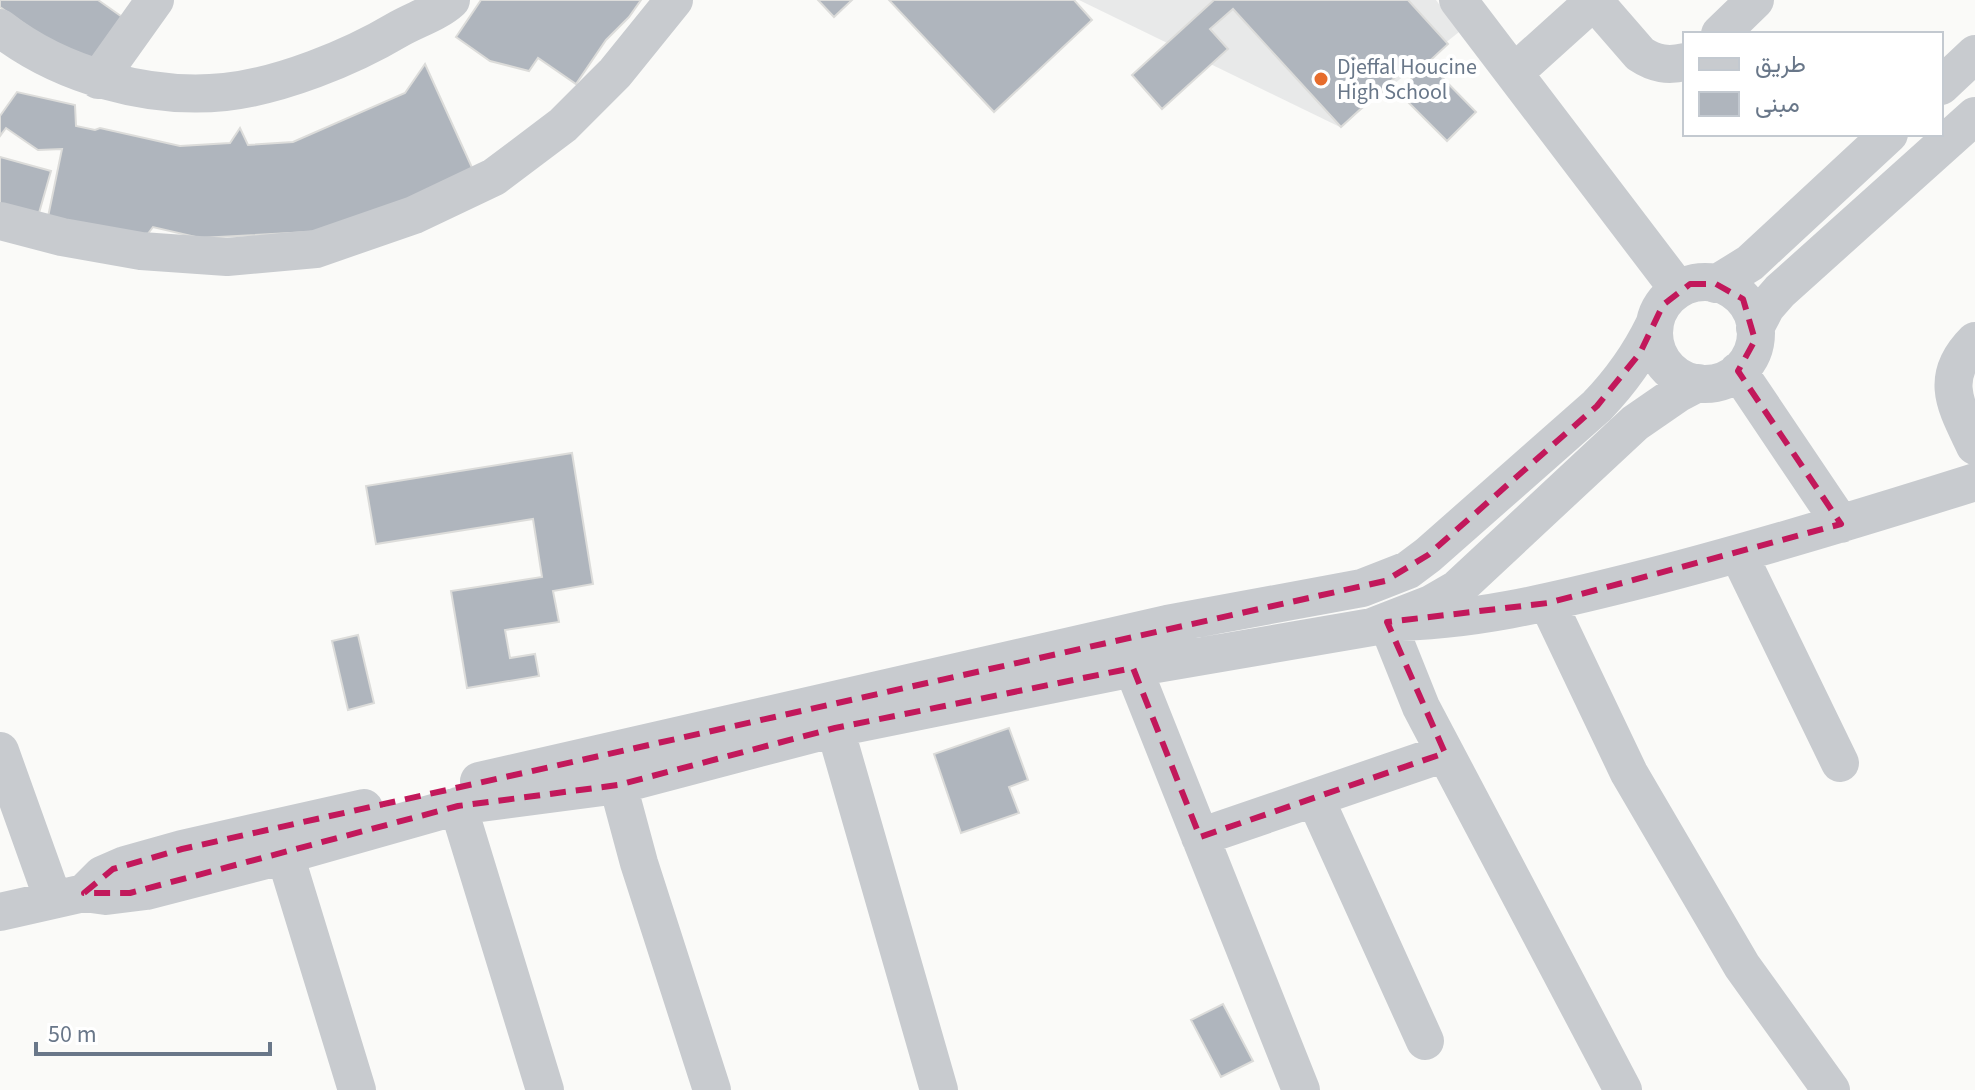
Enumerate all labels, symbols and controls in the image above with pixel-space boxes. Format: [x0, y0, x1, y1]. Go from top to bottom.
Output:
legend [1683, 32, 1943, 136]
text: طريق [1755, 47, 1806, 82]
place label: Djeffal Houcine High School [1337, 51, 1477, 108]
marker: Djeffal Houcine High School [1312, 70, 1330, 88]
text: مبنى [1755, 87, 1800, 122]
scale bar [36, 1006, 270, 1056]
text: 50 m [48, 1017, 97, 1052]

